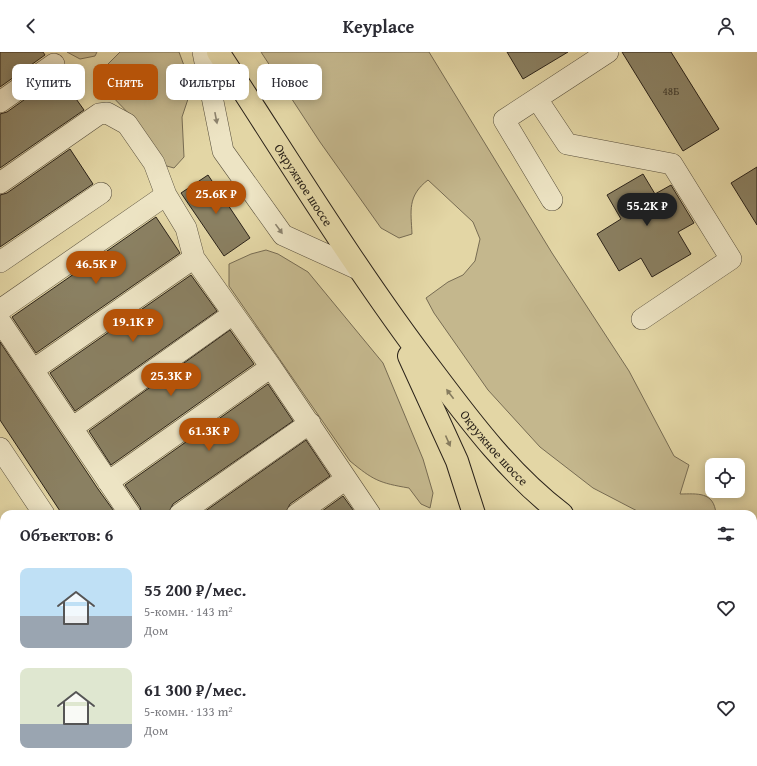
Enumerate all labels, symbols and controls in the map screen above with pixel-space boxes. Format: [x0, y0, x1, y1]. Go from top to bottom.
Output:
text: Keyplace [343, 13, 414, 40]
icon: back [20, 15, 42, 37]
icon: person [715, 15, 737, 37]
chip: Купить [12, 64, 85, 100]
chip: Снять [93, 64, 158, 100]
chip: Фильтры [166, 64, 249, 100]
chip: Новое [257, 64, 322, 100]
house number: 48Б [663, 83, 679, 99]
one-way arrow [214, 112, 220, 124]
street label: Окружное шоссе [270, 140, 337, 230]
pin: 25.6K ₽ [179, 181, 253, 215]
text: 25.6K ₽ [195, 184, 237, 203]
pin: 55.2K ₽ [610, 193, 684, 227]
text: 55.2K ₽ [626, 196, 668, 215]
one-way arrow [275, 224, 283, 234]
pin: 46.5K ₽ [59, 251, 133, 285]
text: 46.5K ₽ [75, 254, 117, 273]
pin: 19.1K ₽ [96, 309, 170, 343]
text: 19.1K ₽ [112, 312, 154, 331]
pin: 25.3K ₽ [134, 363, 208, 397]
text: 25.3K ₽ [150, 366, 192, 385]
one-way arrow [446, 389, 454, 399]
street label: Окружное шоссе [455, 406, 532, 490]
pin: 61.3K ₽ [172, 418, 246, 452]
text: 61.3K ₽ [188, 421, 230, 440]
one-way arrow [445, 436, 451, 447]
map controls [705, 458, 745, 498]
button: locate [705, 458, 745, 498]
text: Объектов: 6 [20, 522, 113, 547]
icon: filters [715, 523, 737, 545]
text: 55 200 ₽/мес. [144, 577, 246, 602]
icon: home [52, 584, 100, 632]
icon: heart [715, 597, 737, 619]
text: 5-комн. · 143 m² [144, 602, 233, 621]
text: Дом [144, 621, 168, 640]
text: 61 300 ₽/мес. [144, 677, 246, 702]
icon: home [52, 684, 100, 732]
icon: heart [715, 697, 737, 719]
text: 5-комн. · 133 m² [144, 702, 233, 721]
text: Дом [144, 721, 168, 740]

